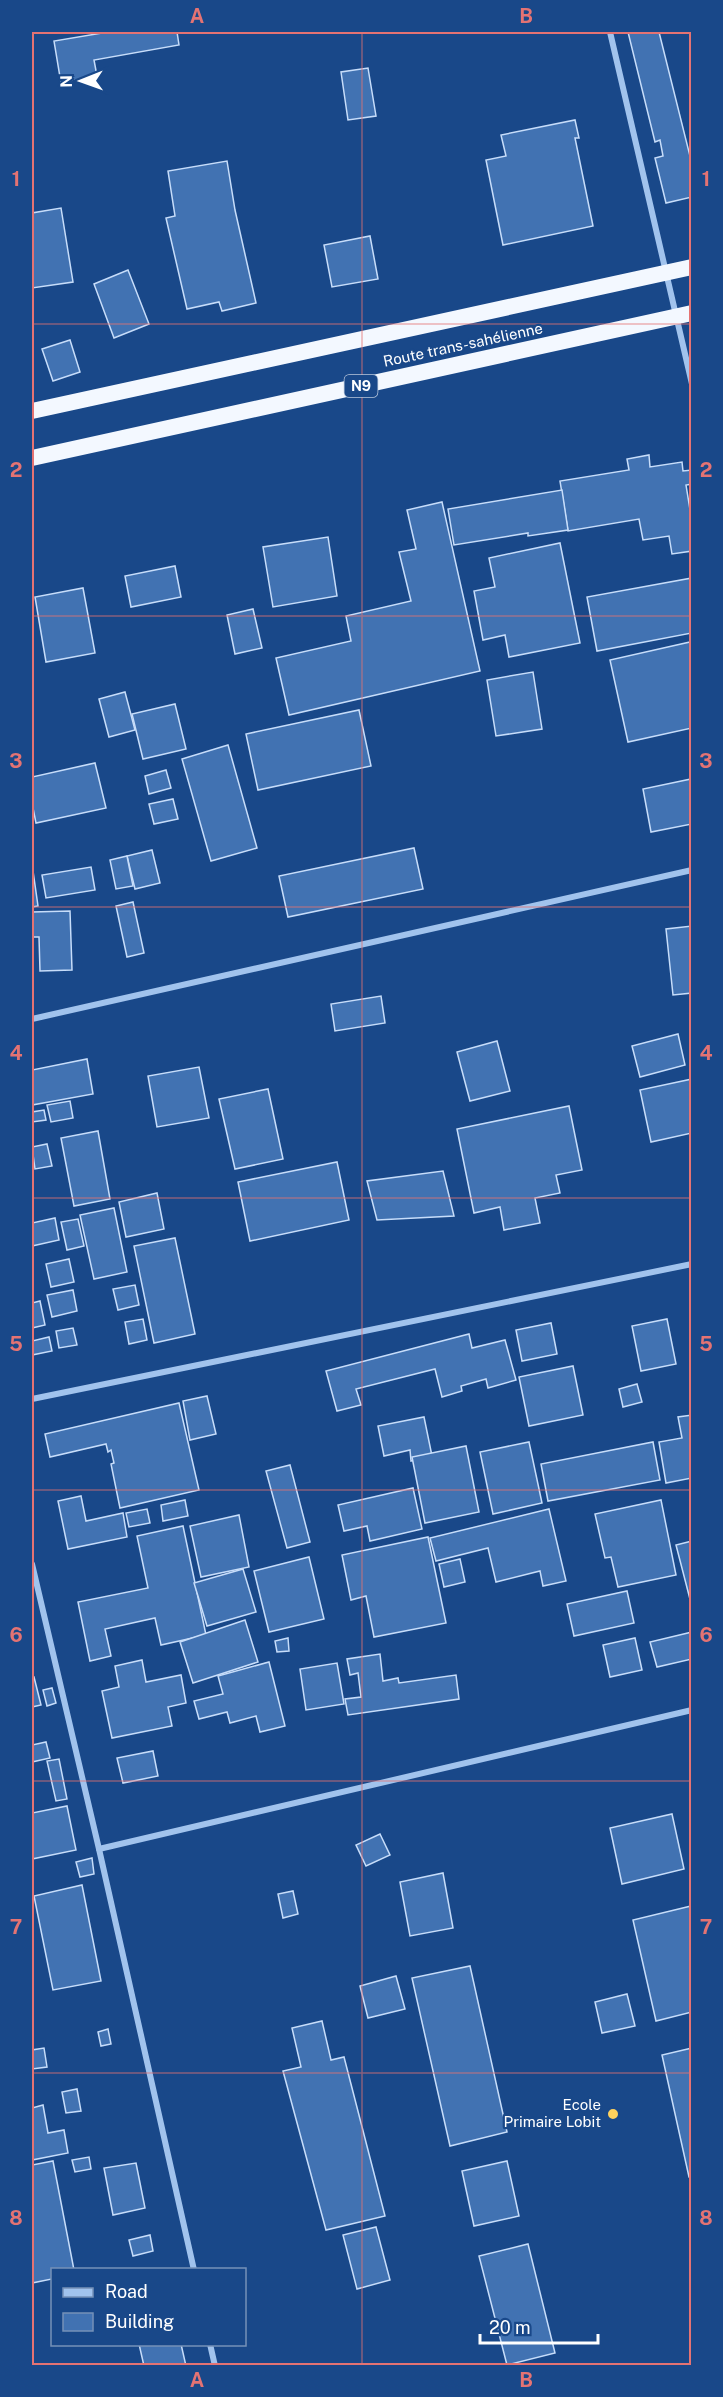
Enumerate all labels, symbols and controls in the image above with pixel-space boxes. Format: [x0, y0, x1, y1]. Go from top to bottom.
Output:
text: A [190, 4, 204, 28]
text: B [519, 4, 533, 28]
north arrow [51, 51, 111, 111]
text: N [57, 75, 76, 88]
text: 1 [12, 167, 20, 191]
text: 1 [702, 167, 710, 191]
street label: Route trans-sahélienne [382, 319, 544, 370]
road number: N9 [344, 375, 378, 397]
text: 2 [10, 458, 22, 482]
text: 2 [700, 458, 712, 482]
text: 3 [9, 749, 23, 773]
text: 3 [699, 749, 713, 773]
text: 4 [9, 1041, 23, 1065]
text: 4 [699, 1041, 713, 1065]
text: 5 [9, 1332, 23, 1356]
text: 5 [699, 1332, 713, 1356]
text: 6 [9, 1623, 23, 1647]
text: 6 [699, 1623, 713, 1647]
text: 7 [10, 1915, 22, 1939]
text: 7 [700, 1915, 712, 1939]
place label: Ecole Primaire Lobit [504, 2096, 601, 2130]
marker: Ecole Primaire Lobit [606, 2107, 620, 2121]
text: 8 [9, 2206, 23, 2230]
text: 8 [699, 2206, 713, 2230]
legend [51, 2268, 246, 2346]
text: Road [105, 2281, 148, 2302]
scale bar [480, 2307, 598, 2345]
text: Building [105, 2311, 174, 2332]
text: 20 m [489, 2317, 531, 2338]
text: A [190, 2368, 204, 2392]
text: B [519, 2368, 533, 2392]

